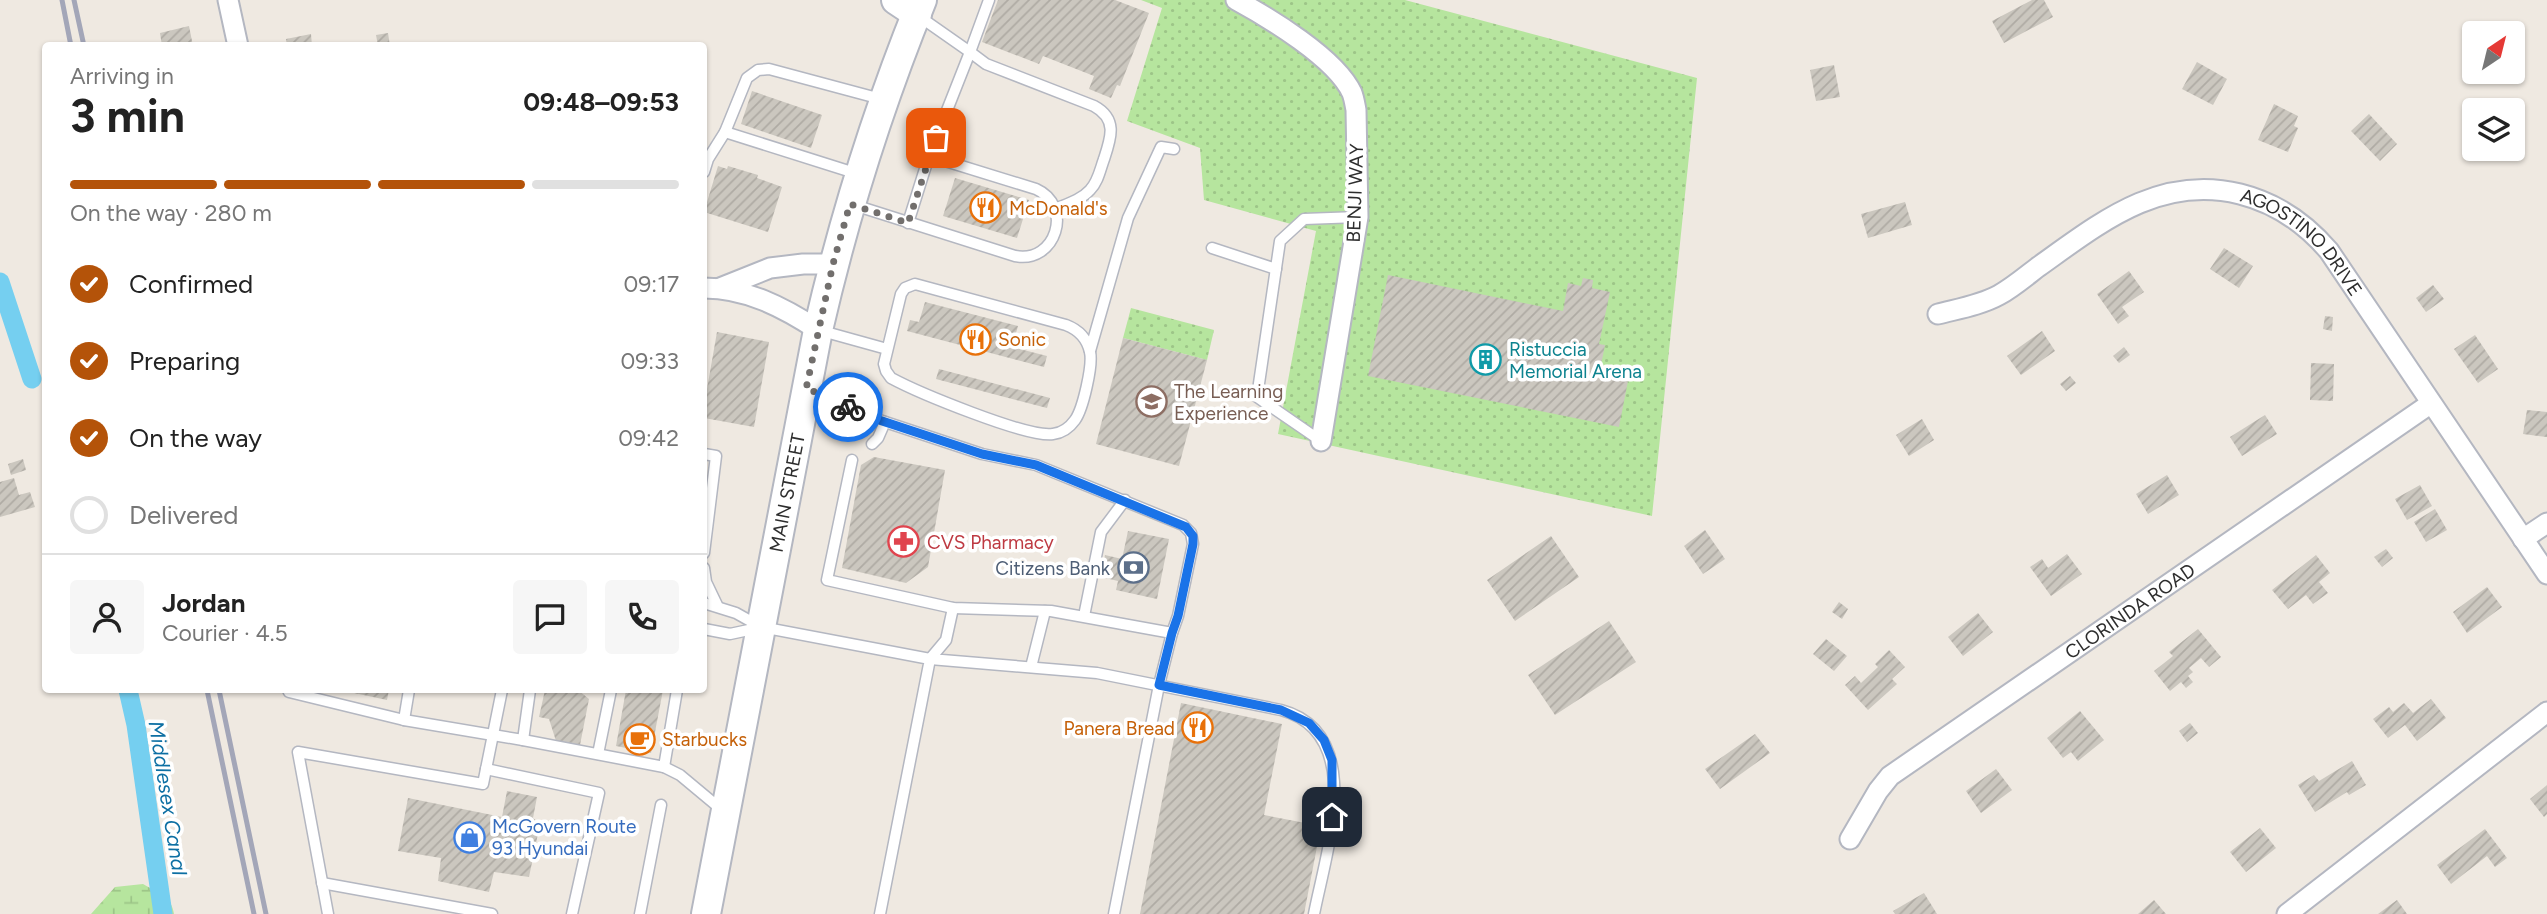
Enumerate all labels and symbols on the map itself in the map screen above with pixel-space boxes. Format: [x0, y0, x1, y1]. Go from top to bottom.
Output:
north arrow [2462, 21, 2525, 84]
pin [906, 108, 966, 168]
street label: BENJI WAY [1342, 143, 1368, 243]
street label: AGOSTINO DRIVE [2238, 183, 2367, 300]
restaurant icon: McDonald's [969, 191, 1003, 225]
place label: McDonald's [1009, 197, 1108, 220]
restaurant icon: Sonic [958, 322, 992, 356]
place label: Sonic [998, 328, 1046, 351]
place label: Ristuccia Memorial Arena [1509, 338, 1642, 383]
building icon: Ristuccia Memorial Arena [1469, 343, 1503, 377]
courier [813, 372, 883, 442]
place label: The Learning Experience [1174, 380, 1283, 425]
school or university icon: The Learning Experience [1134, 385, 1168, 419]
street label: MAIN STREET [764, 431, 810, 554]
pharmacy icon: CVS Pharmacy [887, 525, 921, 559]
place label: CVS Pharmacy [927, 531, 1054, 554]
bank icon: Citizens Bank [1116, 551, 1150, 585]
place label: Citizens Bank [995, 557, 1111, 580]
street label: CLORINDA ROAD [2060, 558, 2199, 664]
restaurant icon: Panera Bread [1181, 711, 1215, 745]
place label: Panera Bread [1063, 717, 1175, 740]
water label: Middlesex Canal [143, 719, 193, 877]
cafe icon: Starbucks [622, 722, 656, 756]
place label: Starbucks [662, 728, 747, 751]
pin [1302, 787, 1362, 847]
place label: McGovern Route 93 Hyundai [492, 815, 636, 860]
shop icon: McGovern Route 93 Hyundai [452, 820, 486, 854]

